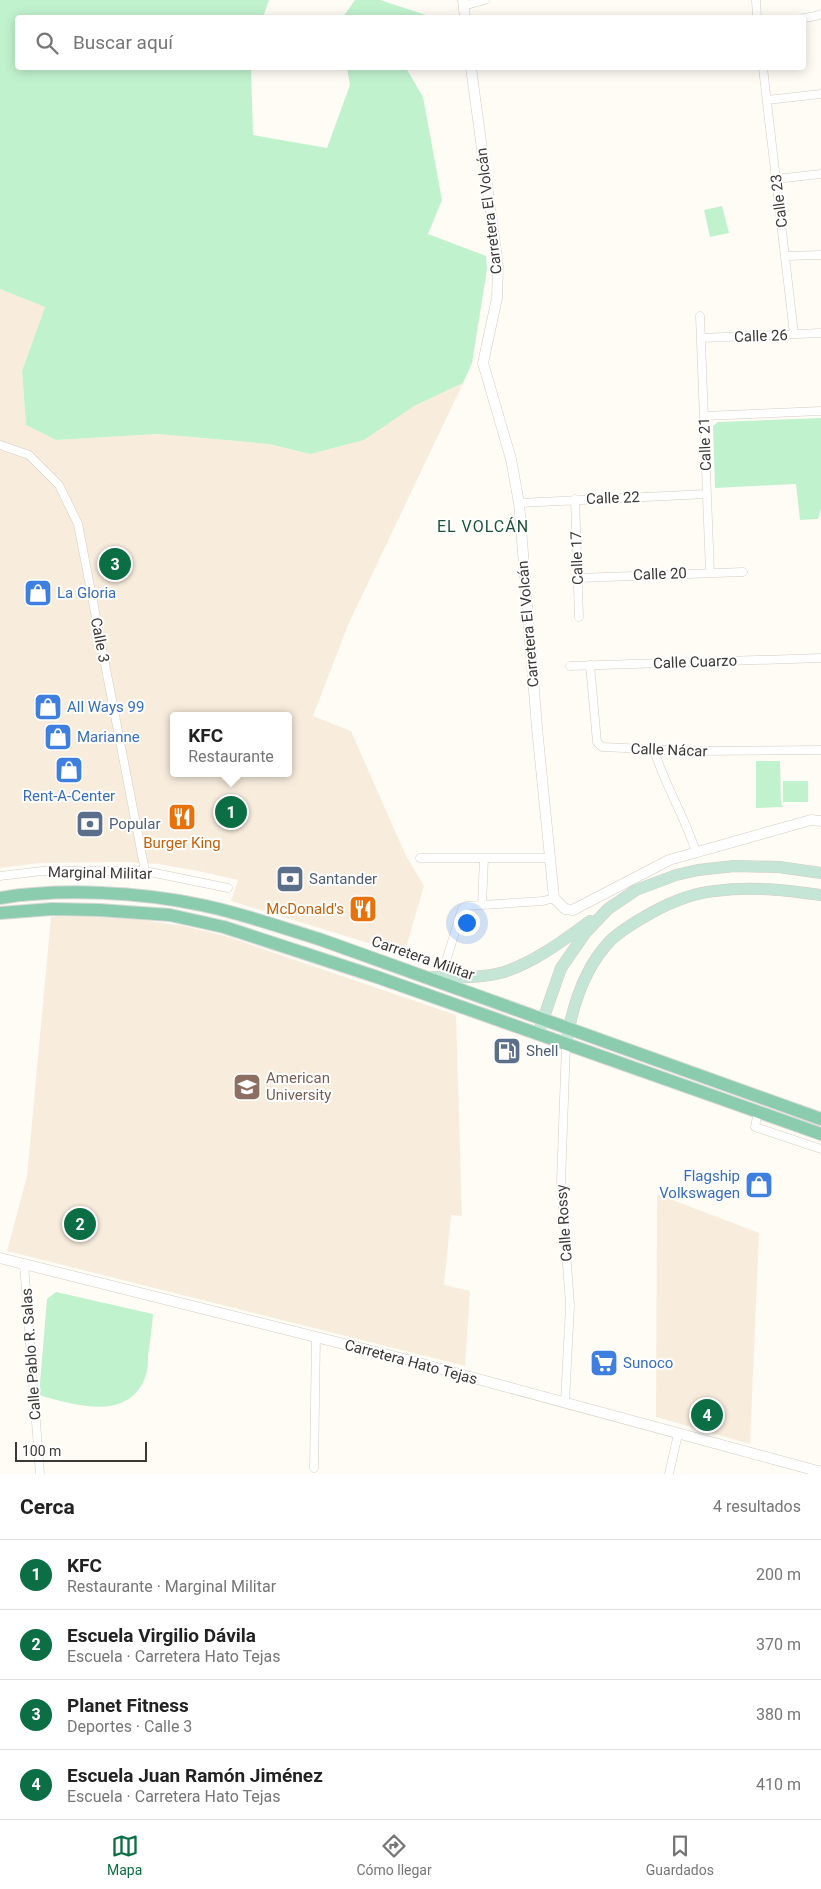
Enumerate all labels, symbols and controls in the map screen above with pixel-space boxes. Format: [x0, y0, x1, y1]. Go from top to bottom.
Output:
search box [15, 15, 806, 70]
icon: search [33, 29, 61, 57]
text: Buscar aquí [73, 31, 173, 54]
street label: Carretera El Volcán [472, 147, 506, 275]
street label: Calle 23 [767, 173, 791, 229]
street label: Calle 26 [734, 326, 788, 346]
street label: Calle 21 [695, 417, 715, 471]
street label: Calle 22 [586, 488, 640, 508]
district label: EL VOLCÁN [437, 517, 529, 536]
street label: Calle 17 [567, 531, 587, 585]
pin: 3 [99, 545, 131, 583]
street label: Carretera El Volcán [513, 560, 543, 688]
street label: Calle 20 [633, 564, 687, 584]
shop icon: La Gloria [23, 578, 53, 608]
place label: La Gloria [57, 584, 116, 602]
street label: Calle 3 [87, 616, 113, 664]
street label: Calle Cuarzo [653, 652, 737, 672]
shop icon: All Ways 99 [33, 692, 63, 722]
place label: All Ways 99 [67, 698, 144, 716]
popup [170, 712, 292, 777]
shop icon: Marianne [43, 722, 73, 752]
text: KFC [188, 724, 223, 747]
place label: Marianne [77, 728, 140, 746]
street label: Calle Nácar [630, 740, 708, 760]
text: Restaurante [188, 747, 274, 766]
shop icon: Rent-A-Center [54, 755, 84, 785]
place label: Rent-A-Center [23, 787, 115, 805]
pin: 1 [215, 793, 247, 831]
restaurant icon: Burger King [167, 802, 197, 832]
bank icon: Popular [75, 809, 105, 839]
place label: Popular [109, 815, 161, 833]
place label: Burger King [143, 834, 221, 852]
street label: Marginal Militar [48, 863, 152, 883]
bank icon: Santander [275, 864, 305, 894]
place label: Santander [309, 870, 377, 888]
restaurant icon: McDonald's [348, 894, 378, 924]
place label: McDonald's [266, 900, 344, 918]
your location [454, 910, 480, 936]
street label: Carretera Militar [369, 932, 477, 984]
fuel station icon: Shell [492, 1036, 522, 1066]
place label: Shell [526, 1042, 558, 1060]
place label: American University [266, 1069, 331, 1104]
school or university icon: American University [232, 1072, 262, 1102]
place label: Flagship Volkswagen [659, 1167, 740, 1202]
shop icon: Flagship Volkswagen [744, 1170, 774, 1200]
street label: Calle Rossy [552, 1184, 576, 1262]
pin: 2 [64, 1205, 96, 1243]
street label: Calle Pablo R. Salas [17, 1287, 45, 1421]
street label: Carretera Hato Tejas [343, 1336, 479, 1388]
supermarket icon: Sunoco [589, 1348, 619, 1378]
place label: Sunoco [623, 1354, 673, 1372]
pin: 4 [691, 1396, 723, 1434]
scale bar [15, 1439, 148, 1462]
text: 100 m [22, 1443, 61, 1459]
text: Cerca [20, 1495, 75, 1519]
text: 4 resultados [713, 1497, 801, 1516]
text: KFC [67, 1554, 102, 1577]
text: 1 [31, 1565, 41, 1584]
text: 200 m [756, 1565, 801, 1584]
text: Restaurante · Marginal Militar [67, 1577, 276, 1596]
text: Escuela Virgilio Dávila [67, 1624, 256, 1647]
text: 2 [31, 1635, 41, 1654]
text: 370 m [756, 1635, 801, 1654]
text: Escuela · Carretera Hato Tejas [67, 1647, 281, 1666]
text: Planet Fitness [67, 1694, 189, 1717]
text: 3 [31, 1705, 41, 1724]
text: 380 m [756, 1705, 801, 1724]
text: Deportes · Calle 3 [67, 1717, 192, 1736]
text: Escuela Juan Ramón Jiménez [67, 1764, 323, 1787]
text: 4 [31, 1775, 41, 1794]
text: 410 m [756, 1775, 801, 1794]
text: Escuela · Carretera Hato Tejas [67, 1787, 281, 1806]
tab: Mapa [107, 1832, 142, 1878]
tab: Cómo llegar [356, 1832, 432, 1878]
tab: Guardados [646, 1832, 714, 1878]

